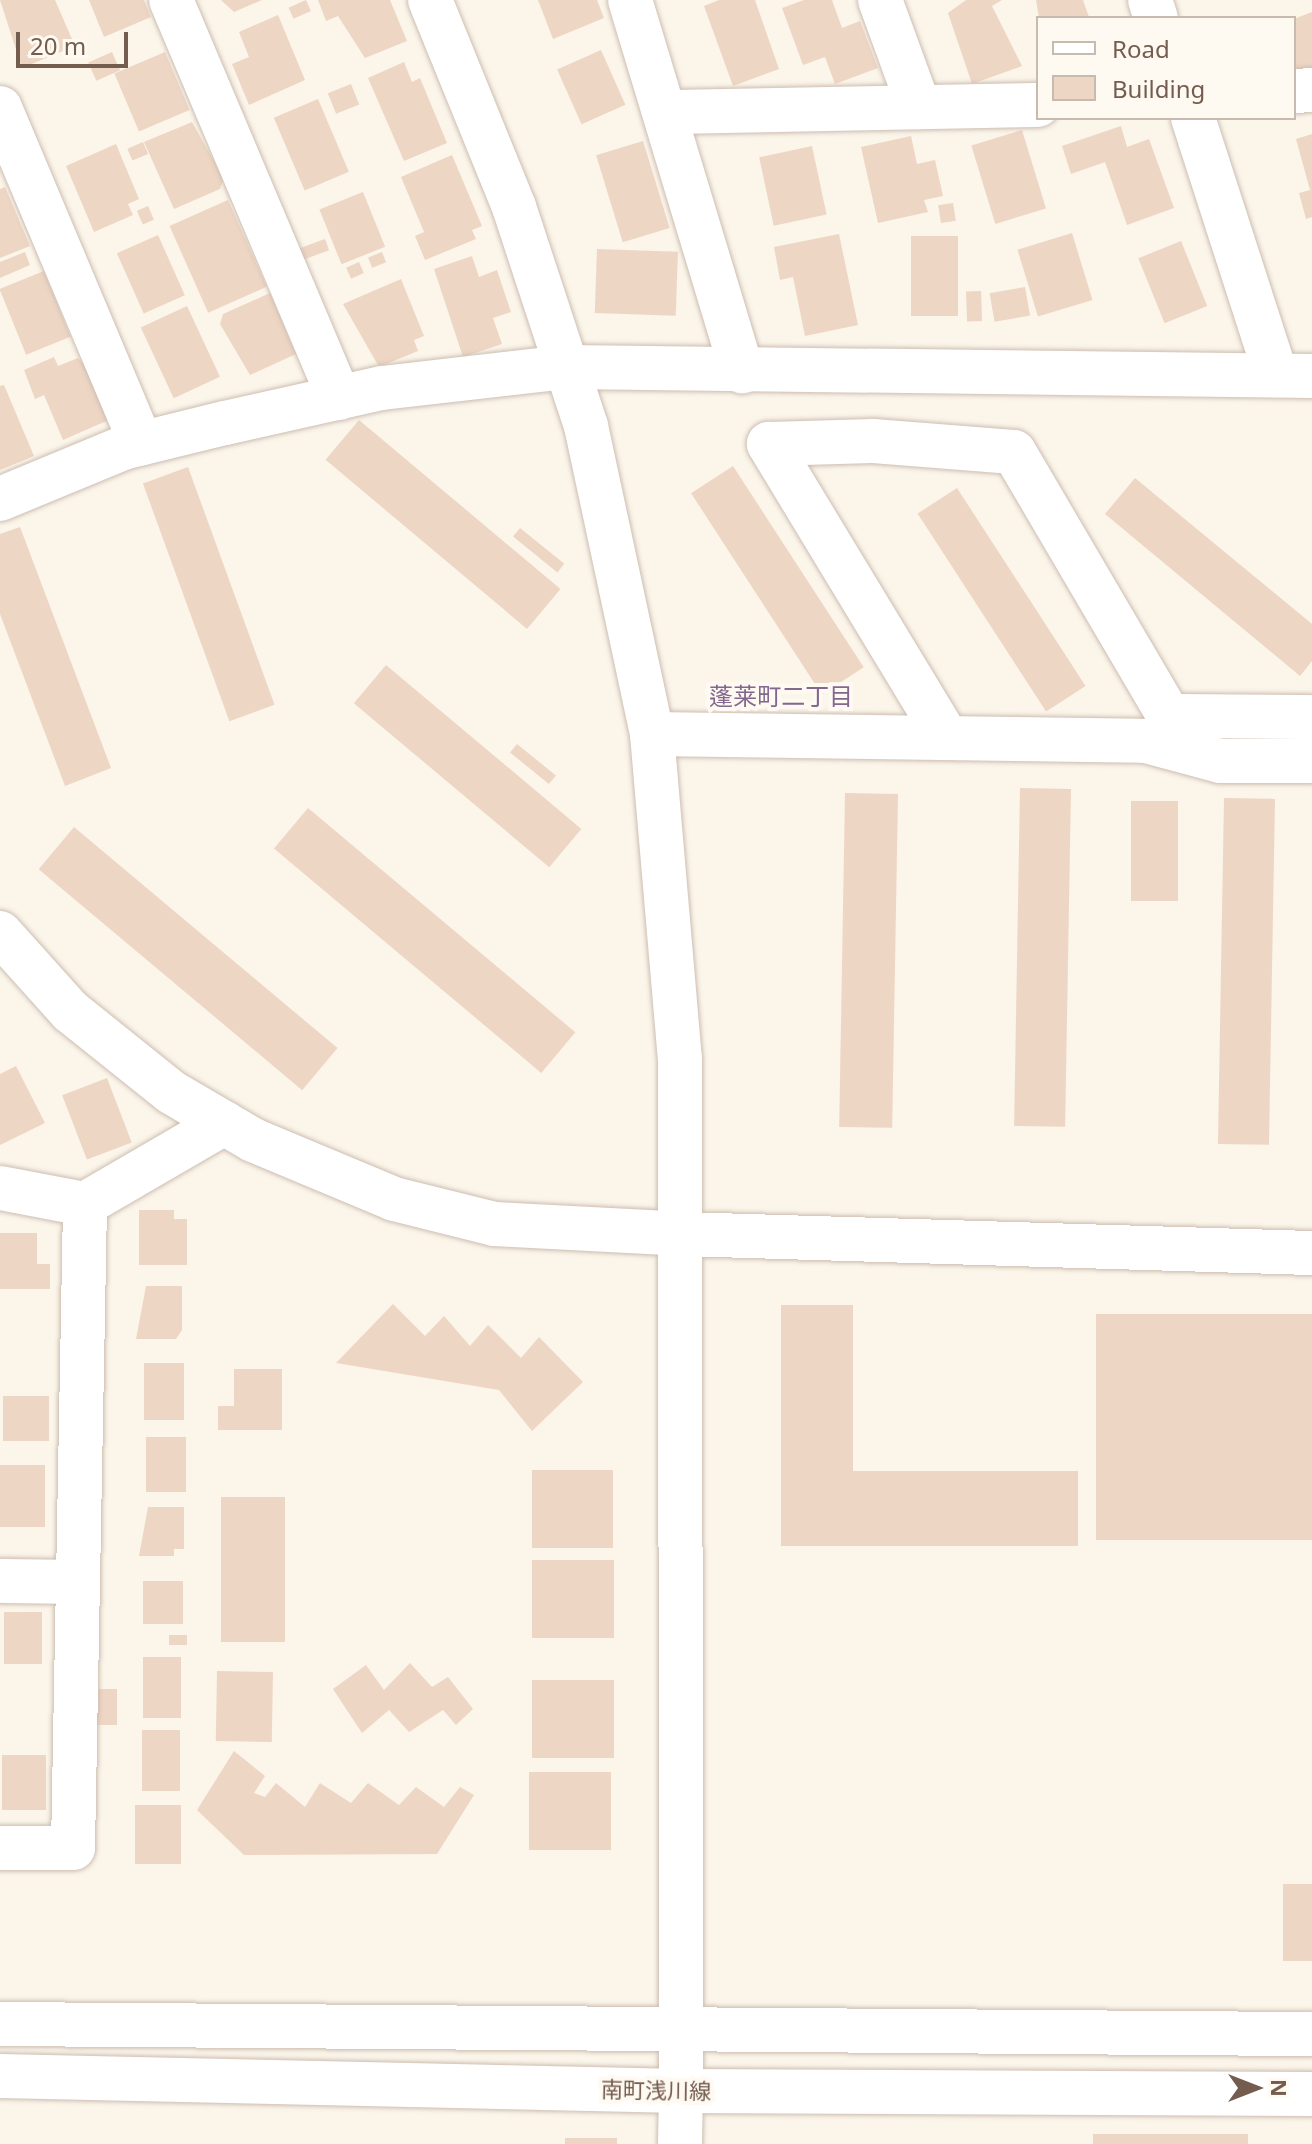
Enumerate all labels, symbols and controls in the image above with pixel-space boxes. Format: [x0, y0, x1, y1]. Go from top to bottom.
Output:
scale bar [20, 16, 132, 66]
legend [1036, 16, 1296, 120]
text: 20 m [30, 29, 86, 62]
text: Road [1112, 32, 1170, 65]
text: Building [1112, 72, 1205, 105]
district label: 蓬莱町二丁目 [709, 682, 853, 710]
north arrow [1216, 2048, 1296, 2128]
street label: 南町浅川線 [601, 2076, 711, 2104]
text: N [1265, 2079, 1295, 2097]

